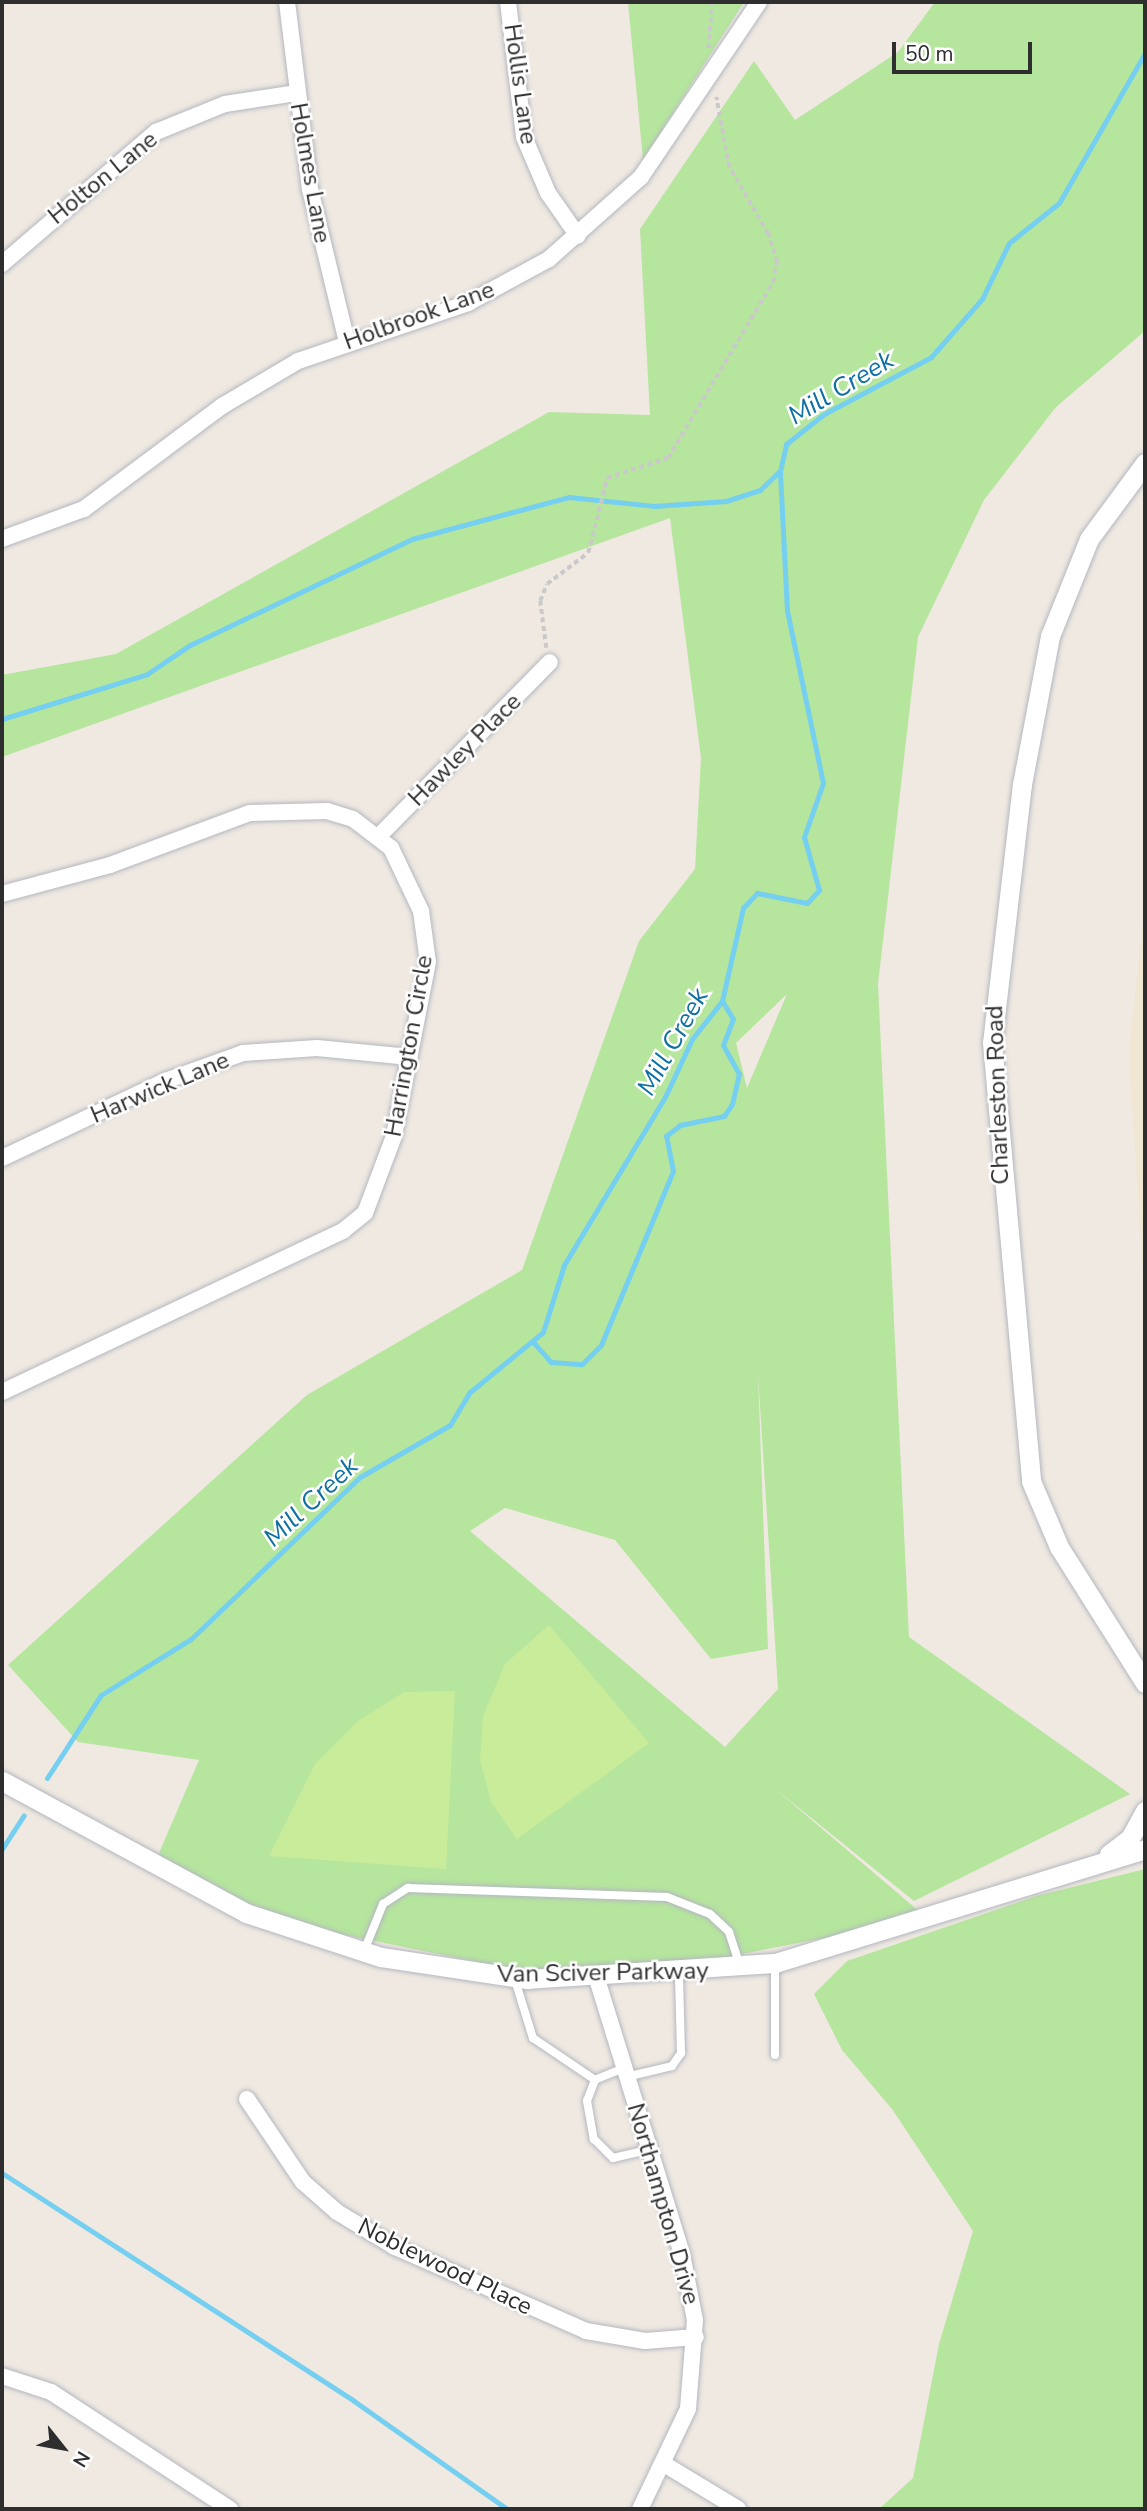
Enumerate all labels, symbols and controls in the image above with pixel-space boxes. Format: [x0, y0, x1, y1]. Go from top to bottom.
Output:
street label: Hollis Lane [497, 22, 543, 146]
scale bar [895, 28, 1035, 72]
text: 50 m [905, 40, 954, 68]
street label: Holmes Lane [283, 101, 337, 245]
street label: Holton Lane [43, 125, 163, 231]
street label: Holbrook Lane [340, 275, 498, 357]
water label: Mill Creek [783, 344, 899, 432]
street label: Hawley Place [403, 688, 527, 812]
street label: Harrington Circle [379, 953, 439, 1139]
water label: Mill Creek [631, 983, 715, 1101]
street label: Charleston Road [980, 1005, 1016, 1185]
street label: Harwick Lane [86, 1046, 234, 1130]
water label: Mill Creek [257, 1450, 365, 1554]
street label: Van Sciver Parkway [497, 1957, 709, 1989]
street label: Northampton Drive [621, 2100, 705, 2308]
street label: Noblewood Place [353, 2212, 537, 2322]
north arrow [28, 2413, 98, 2483]
text: N [66, 2446, 96, 2472]

